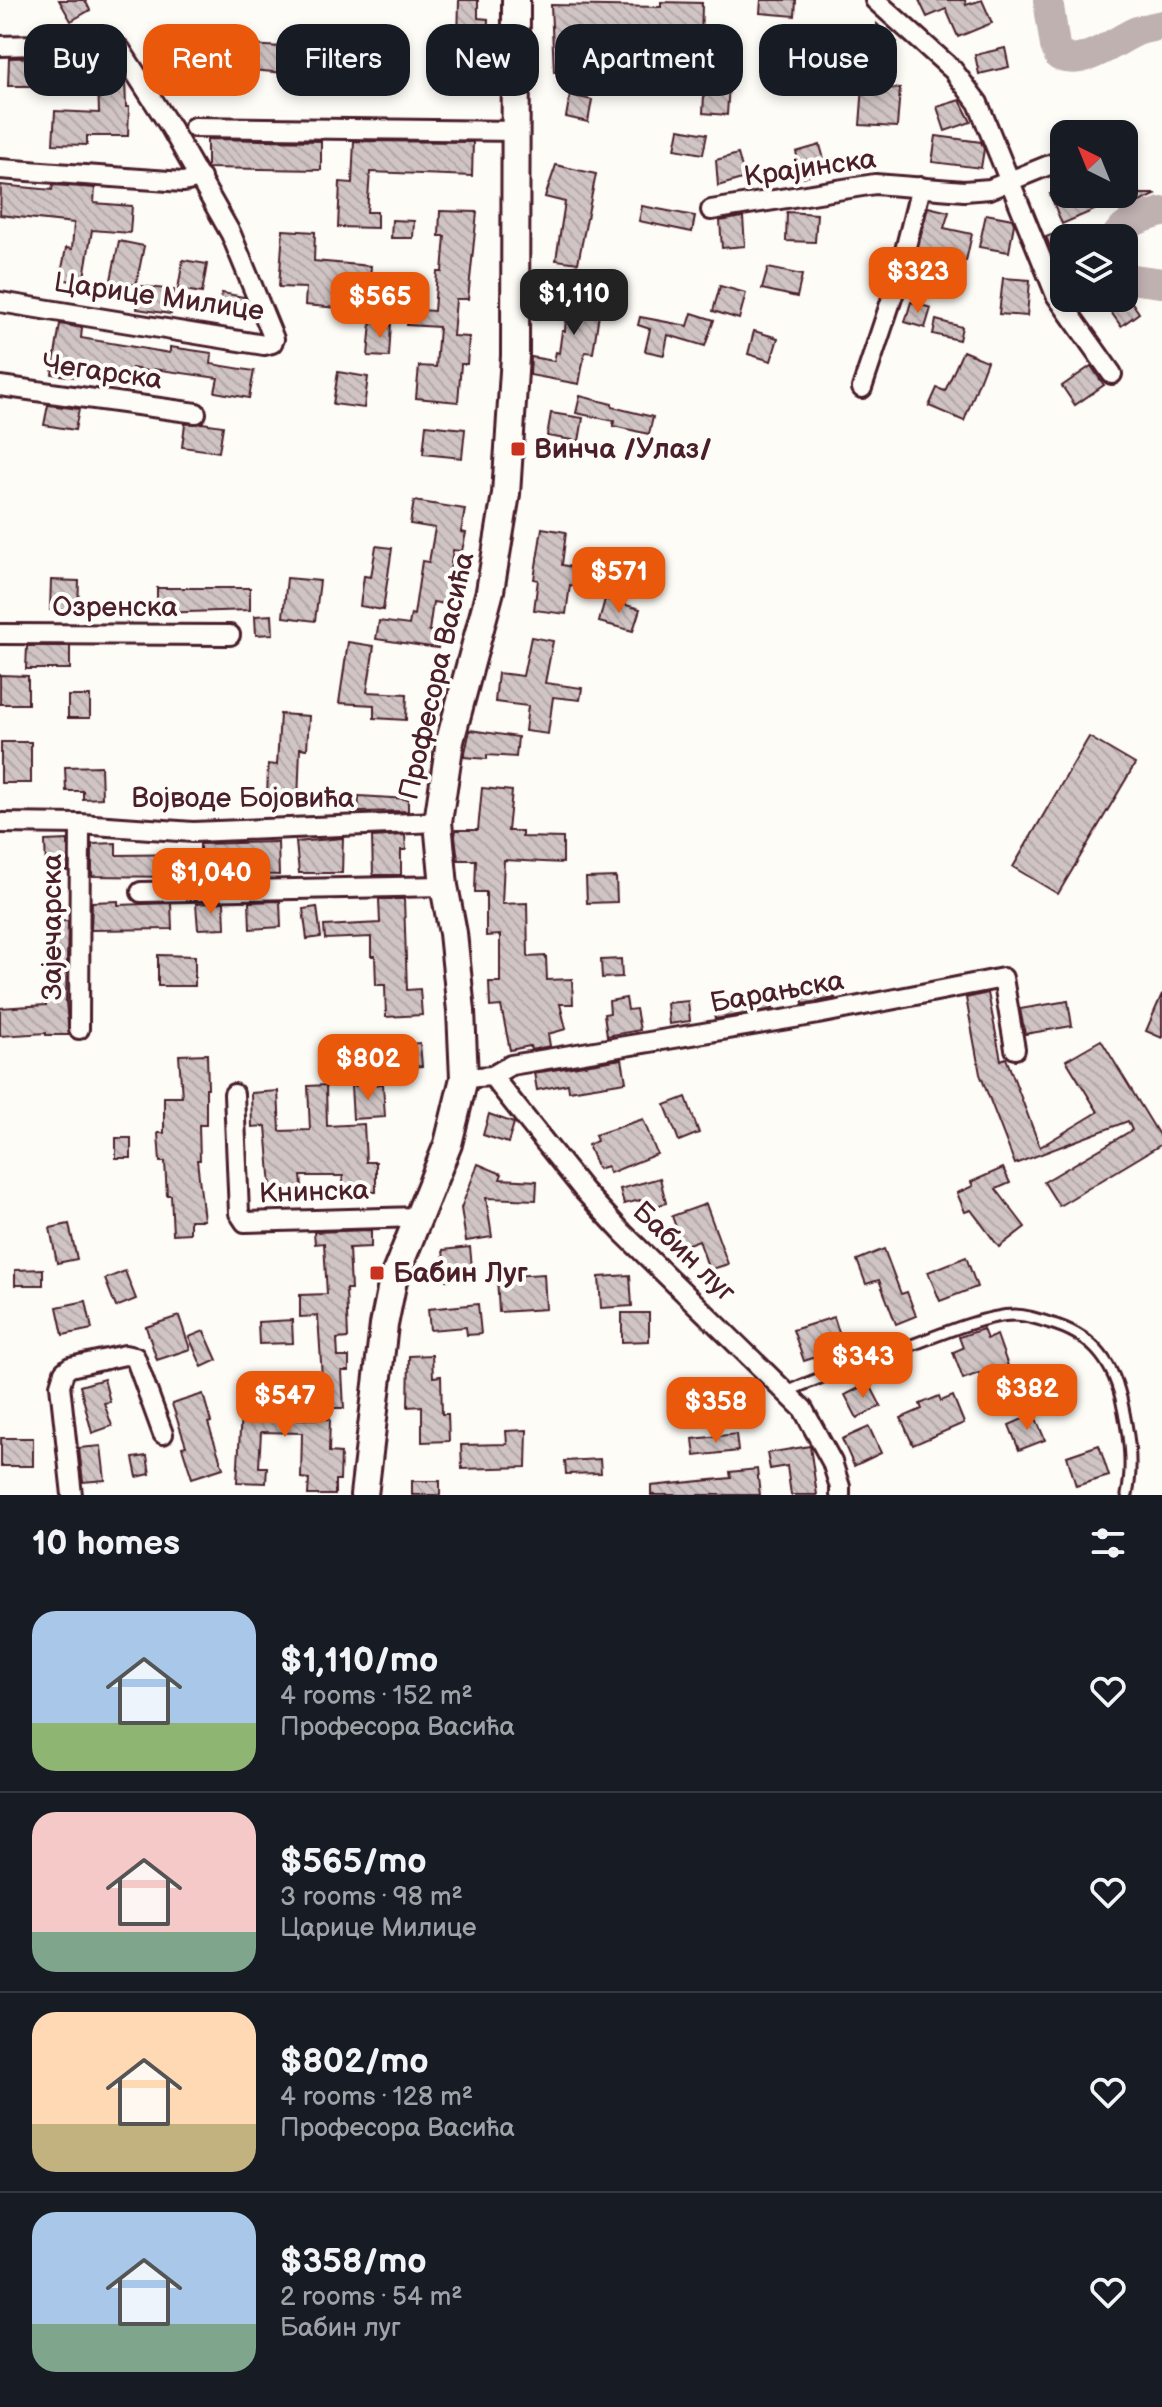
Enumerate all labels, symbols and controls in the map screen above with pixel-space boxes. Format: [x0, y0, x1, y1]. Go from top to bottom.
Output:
chip: Buy [24, 24, 127, 96]
chip: Rent [143, 24, 260, 96]
chip: Filters [276, 24, 410, 96]
chip: New [426, 24, 539, 96]
chip: Apartment [555, 24, 743, 96]
chip: House [759, 24, 897, 96]
north arrow [1050, 120, 1138, 208]
map controls [1050, 120, 1138, 312]
street label: Крајинска [742, 142, 879, 194]
button: layers [1050, 224, 1138, 312]
pin: $323 [871, 247, 965, 315]
text: $323 [887, 257, 949, 288]
street label: Царице Милице [52, 266, 266, 328]
pin: $1,110 [509, 269, 639, 337]
pin: $565 [333, 272, 427, 340]
text: $1,110 [538, 279, 610, 310]
text: $565 [349, 282, 411, 313]
street label: Чегарска [40, 347, 165, 397]
place label: Винча /Улаз/ [534, 433, 713, 466]
marker: Винча /Улаз/ [509, 440, 527, 458]
pin: $571 [572, 547, 666, 615]
street label: Професора Васића [392, 549, 482, 803]
text: $571 [590, 557, 648, 588]
street label: Озренска [52, 591, 178, 624]
street label: Војводе Бојовића [131, 782, 355, 815]
pin: $1,040 [146, 848, 276, 916]
street label: Зајечарска [36, 853, 69, 1000]
text: $1,040 [170, 858, 252, 889]
street label: Барањска [708, 964, 847, 1020]
pin: $802 [321, 1034, 415, 1102]
text: $802 [336, 1044, 400, 1075]
street label: Книнска [258, 1174, 370, 1210]
street label: Бабин луг [626, 1195, 742, 1309]
place label: Бабин Луг [393, 1257, 528, 1290]
marker: Бабин Луг [368, 1264, 386, 1282]
pin: $343 [816, 1332, 910, 1400]
text: $343 [832, 1342, 894, 1373]
pin: $382 [980, 1364, 1074, 1432]
pin: $547 [238, 1371, 332, 1439]
text: $382 [995, 1374, 1059, 1405]
pin: $358 [669, 1377, 763, 1445]
text: $547 [254, 1381, 316, 1412]
text: $358 [685, 1387, 747, 1418]
icon: filters [1086, 1521, 1130, 1565]
text: 10 homes [32, 1523, 180, 1564]
text: $1,110/mo [280, 1640, 438, 1681]
icon: home [96, 1643, 192, 1739]
icon: heart [1086, 1669, 1130, 1713]
text: 4 rooms · 152 m² [280, 1681, 473, 1712]
text: Професора Васића [280, 1712, 515, 1743]
text: $565/mo [280, 1841, 427, 1882]
icon: home [96, 1844, 192, 1940]
icon: heart [1086, 1870, 1130, 1914]
text: 3 rooms · 98 m² [280, 1882, 463, 1913]
text: Царице Милице [280, 1913, 477, 1944]
text: $802/mo [280, 2041, 429, 2082]
icon: home [96, 2044, 192, 2140]
icon: heart [1086, 2070, 1130, 2114]
text: 4 rooms · 128 m² [280, 2082, 473, 2113]
text: Професора Васића [280, 2113, 515, 2144]
text: $358/mo [280, 2241, 427, 2282]
icon: home [96, 2244, 192, 2340]
icon: heart [1086, 2270, 1130, 2314]
text: 2 rooms · 54 m² [280, 2282, 463, 2313]
text: Бабин луг [280, 2313, 401, 2344]

